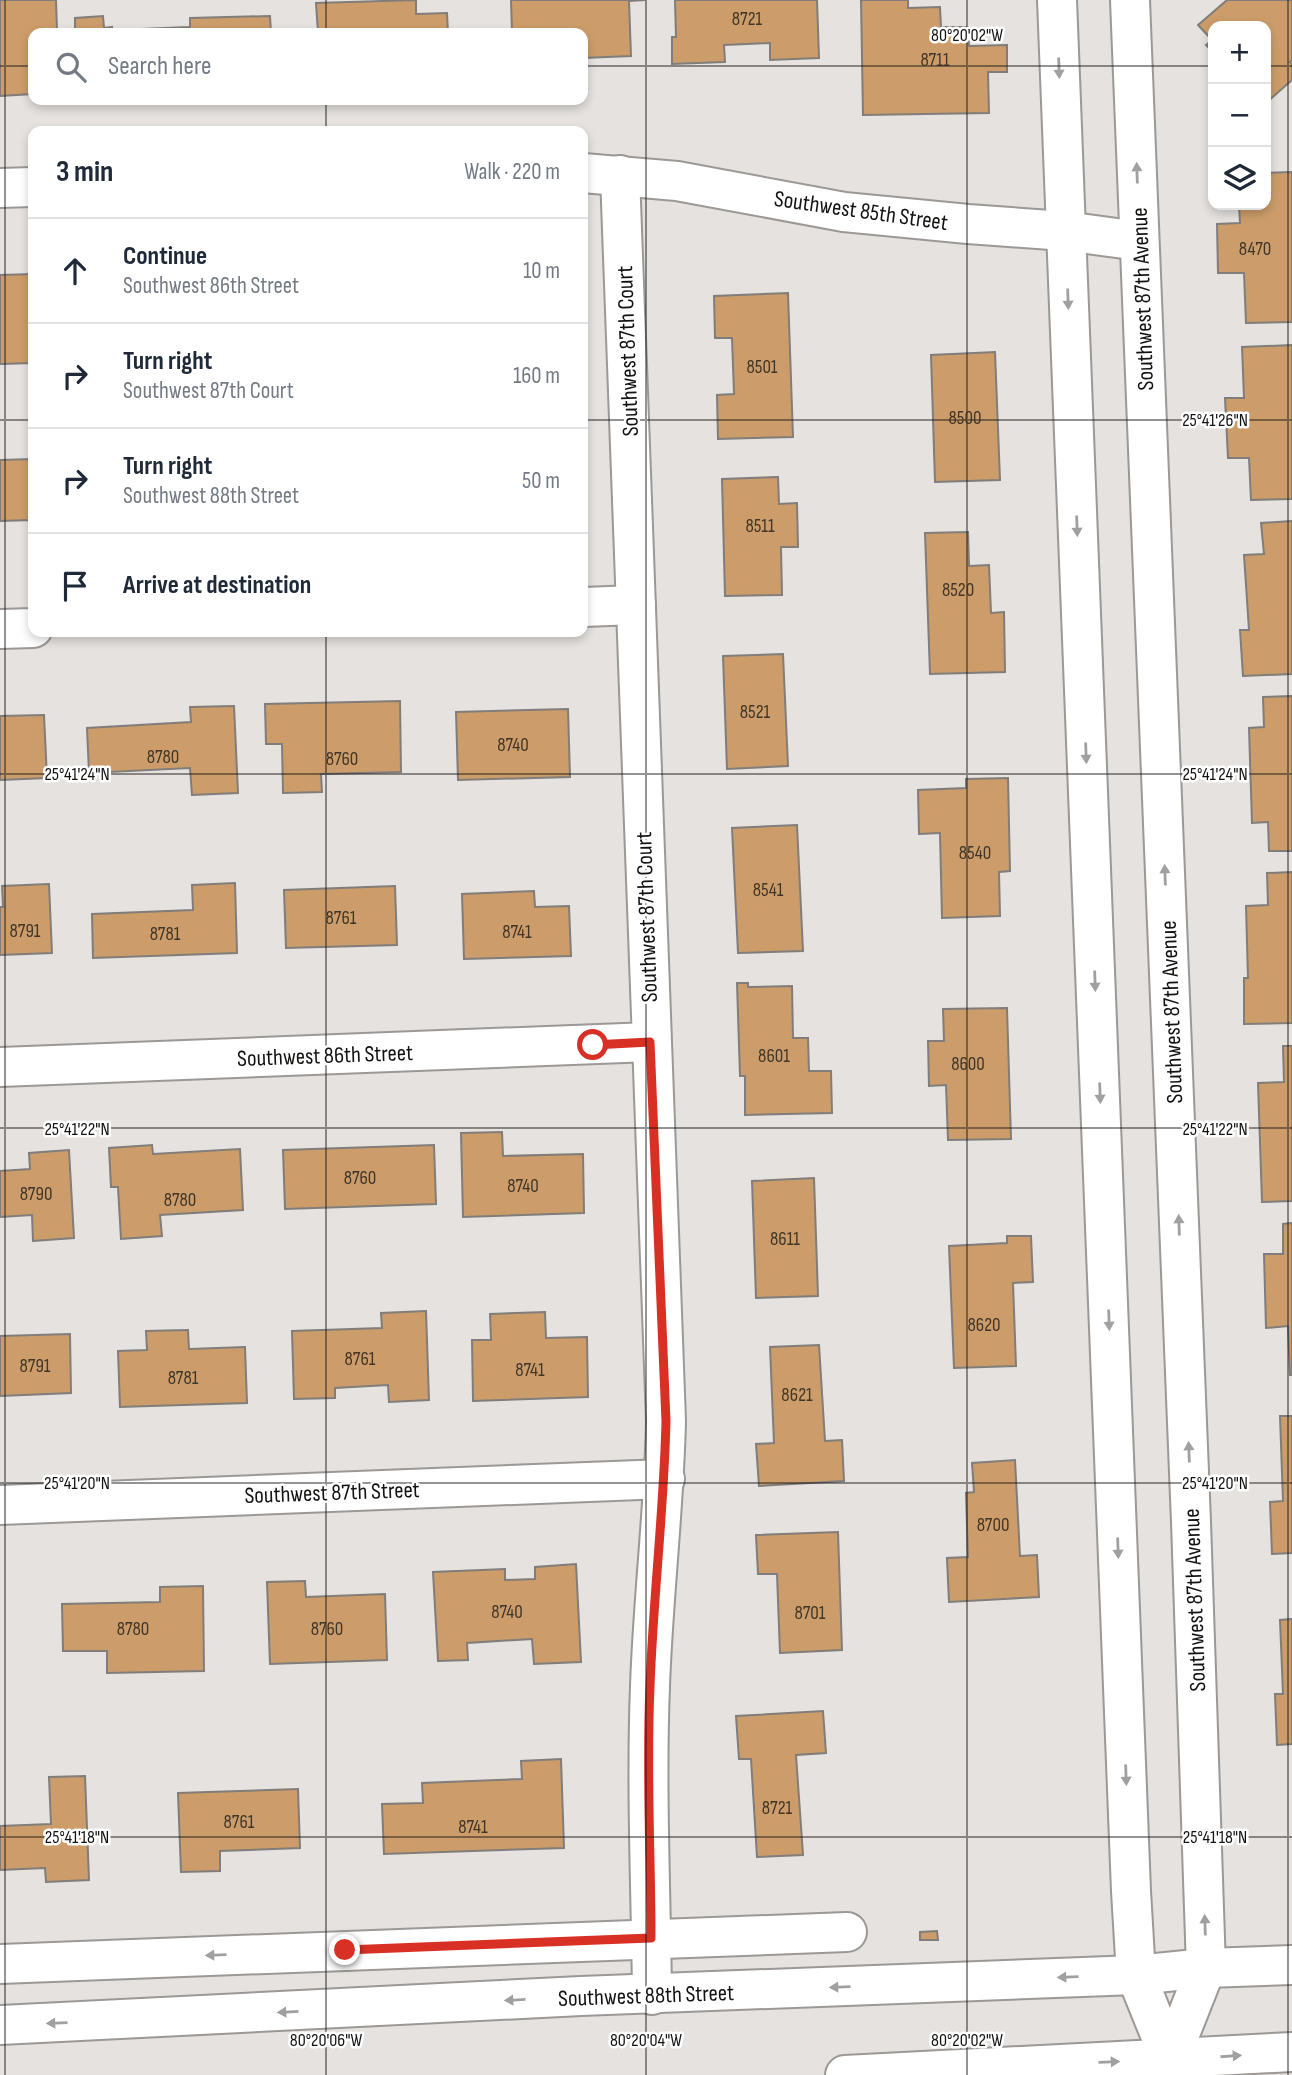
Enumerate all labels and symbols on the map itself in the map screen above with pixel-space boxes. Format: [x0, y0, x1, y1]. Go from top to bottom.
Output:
house number: 8721 [732, 8, 763, 31]
text: 80°20'02"W [931, 25, 1003, 46]
house number: 8711 [920, 49, 950, 72]
one-way arrow [1054, 57, 1065, 79]
one-way arrow [1131, 161, 1142, 183]
street label: Southwest 85th Street [772, 185, 950, 237]
street label: Southwest 87th Avenue [1126, 207, 1160, 391]
house number: 8470 [1239, 238, 1271, 261]
street label: Southwest 87th Court [611, 265, 645, 437]
one-way arrow [1063, 288, 1074, 310]
house number: 8501 [746, 356, 778, 379]
house number: 8500 [949, 407, 981, 430]
text: 25°41'26"N [1182, 410, 1248, 431]
house number: 8511 [745, 515, 775, 538]
one-way arrow [1072, 515, 1083, 537]
house number: 8520 [942, 579, 974, 602]
house number: 8521 [740, 701, 771, 724]
house number: 8740 [497, 734, 529, 757]
one-way arrow [1081, 743, 1092, 765]
house number: 8780 [147, 746, 179, 769]
house number: 8760 [326, 748, 358, 771]
text: 25°41'24"N [44, 764, 110, 785]
text: 25°41'24"N [1182, 764, 1248, 785]
street label: Southwest 87th Court [630, 831, 664, 1003]
house number: 8540 [959, 842, 991, 865]
one-way arrow [1160, 864, 1171, 886]
house number: 8541 [753, 879, 784, 902]
house number: 8761 [326, 907, 357, 930]
house number: 8791 [10, 920, 41, 943]
street label: Southwest 87th Avenue [1155, 920, 1189, 1104]
house number: 8741 [502, 921, 532, 944]
house number: 8781 [150, 923, 181, 946]
one-way arrow [1090, 970, 1101, 992]
route start [577, 1029, 608, 1060]
street label: Southwest 86th Street [237, 1039, 413, 1073]
house number: 8601 [758, 1045, 790, 1068]
house number: 8600 [951, 1053, 985, 1076]
one-way arrow [1094, 1082, 1105, 1104]
text: 25°41'22"N [44, 1119, 110, 1140]
text: 25°41'22"N [1182, 1119, 1248, 1140]
house number: 8760 [344, 1167, 376, 1190]
house number: 8740 [507, 1175, 539, 1198]
house number: 8790 [20, 1183, 52, 1206]
house number: 8780 [164, 1189, 196, 1212]
one-way arrow [1174, 1214, 1185, 1236]
house number: 8611 [770, 1228, 800, 1251]
one-way arrow [1103, 1310, 1114, 1332]
house number: 8620 [967, 1314, 1001, 1337]
house number: 8761 [345, 1348, 376, 1371]
house number: 8791 [20, 1355, 51, 1378]
house number: 8741 [515, 1359, 545, 1382]
house number: 8781 [168, 1367, 199, 1390]
house number: 8621 [781, 1384, 813, 1407]
one-way arrow [1183, 1441, 1194, 1463]
text: 25°41'20"N [44, 1473, 110, 1494]
text: 25°41'20"N [1182, 1473, 1248, 1494]
street label: Southwest 87th Street [244, 1476, 420, 1510]
street label: Southwest 87th Avenue [1178, 1508, 1212, 1692]
house number: 8700 [977, 1514, 1009, 1537]
one-way arrow [1112, 1537, 1123, 1559]
house number: 8740 [491, 1601, 523, 1624]
house number: 8701 [795, 1602, 826, 1625]
house number: 8780 [117, 1618, 149, 1641]
house number: 8760 [311, 1618, 343, 1641]
one-way arrow [1121, 1764, 1132, 1786]
house number: 8721 [762, 1797, 793, 1820]
house number: 8761 [224, 1811, 255, 1834]
house number: 8741 [458, 1816, 488, 1839]
text: 25°41'18"N [45, 1827, 109, 1848]
text: 25°41'18"N [1183, 1827, 1247, 1848]
one-way arrow [1199, 1913, 1211, 1935]
route end [329, 1934, 360, 1965]
one-way arrow [205, 1949, 227, 1960]
one-way arrow [1056, 1972, 1078, 1983]
street label: Southwest 88th Street [558, 1979, 735, 2013]
one-way arrow [829, 1981, 851, 1992]
one-way arrow [504, 1994, 526, 2005]
one-way arrow [277, 2006, 299, 2017]
one-way arrow [46, 2017, 68, 2028]
text: 80°20'06"W [290, 2030, 362, 2051]
text: 80°20'04"W [610, 2030, 682, 2051]
text: 80°20'02"W [931, 2030, 1003, 2051]
one-way arrow [1220, 2050, 1242, 2061]
one-way arrow [1098, 2057, 1120, 2068]

